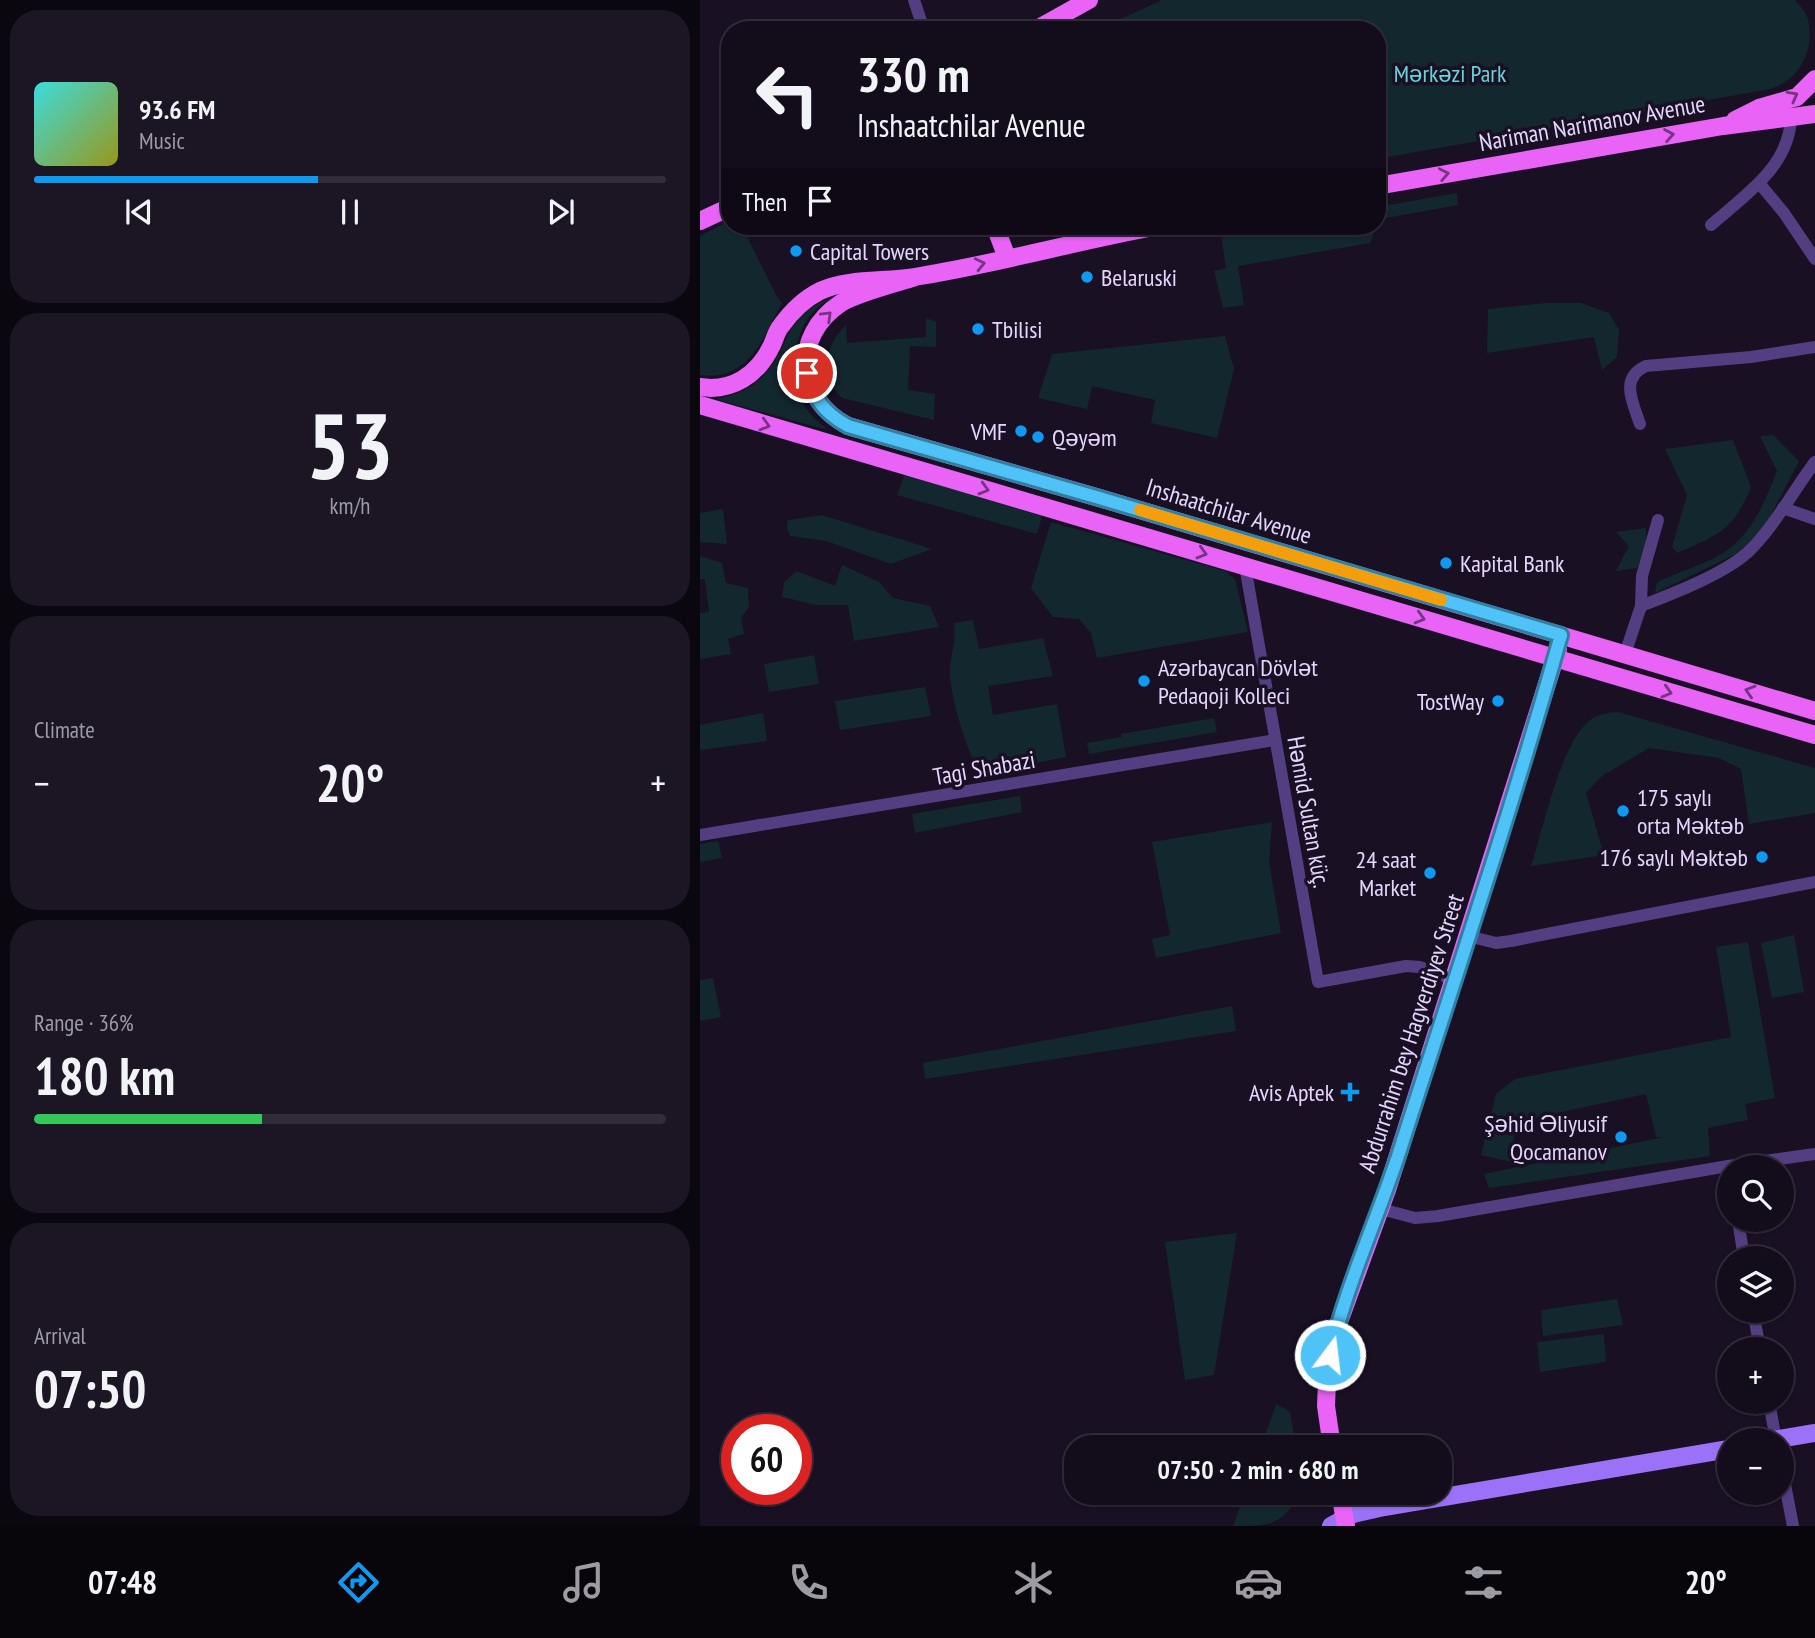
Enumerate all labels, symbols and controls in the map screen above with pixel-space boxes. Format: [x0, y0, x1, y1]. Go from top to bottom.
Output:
text: 330 m [857, 42, 970, 106]
icon: left [742, 49, 833, 140]
park label: Mərkəzi Park [1394, 58, 1507, 89]
street label: Nariman Narimanov Avenue [1477, 88, 1707, 158]
one-way arrow [1786, 91, 1799, 104]
text: 93.6 FM [139, 93, 215, 126]
text: Inshaatchilar Avenue [857, 104, 1086, 146]
text: Music [139, 126, 185, 155]
one-way arrow [1663, 128, 1675, 143]
one-way arrow [1438, 167, 1450, 182]
icon: arrive [801, 182, 839, 220]
text: Then [742, 185, 787, 218]
icon: previous [120, 193, 158, 231]
icon: pause [331, 193, 369, 231]
icon: next [542, 193, 580, 231]
place label: Capital Towers [810, 236, 929, 267]
marker: Capital Towers [788, 243, 804, 259]
one-way arrow [973, 258, 985, 273]
place label: Belaruski [1101, 262, 1177, 293]
marker: Belaruski [1079, 269, 1095, 285]
one-way arrow [819, 312, 832, 325]
place label: Tbilisi [992, 314, 1042, 345]
marker: Tbilisi [970, 321, 986, 337]
pin [777, 343, 837, 403]
icon: arrive [788, 354, 826, 392]
text: 53 [307, 386, 394, 504]
one-way arrow [759, 416, 771, 431]
place label: VMF [970, 416, 1007, 447]
place label: Qəyəm [1052, 422, 1117, 453]
marker: VMF [1013, 423, 1029, 439]
marker: Qəyəm [1030, 429, 1046, 445]
street label: Inshaatchilar Avenue [1142, 471, 1316, 551]
one-way arrow [977, 480, 989, 495]
text: km/h [330, 491, 370, 520]
one-way arrow [1196, 545, 1208, 560]
place label: Kapital Bank [1460, 548, 1565, 579]
marker: Kapital Bank [1438, 555, 1454, 571]
one-way arrow [1414, 609, 1426, 624]
place label: Azərbaycan Dövlət Pedaqoji Kolleci [1158, 652, 1318, 711]
marker: Azərbaycan Dövlət Pedaqoji Kolleci [1136, 673, 1152, 689]
one-way arrow [1661, 683, 1673, 698]
one-way arrow [1744, 685, 1756, 700]
place label: TostWay [1417, 686, 1484, 717]
marker: TostWay [1490, 693, 1506, 709]
text: Climate [34, 715, 95, 744]
street label: Həmid Sultan küç. [1280, 734, 1338, 890]
street label: Tagi Shabazi [930, 744, 1038, 792]
text: 20° [316, 749, 384, 816]
text: − [34, 758, 50, 807]
text: + [650, 758, 666, 807]
place label: 175 saylı orta Məktəb [1637, 782, 1744, 841]
marker: 175 saylı orta Məktəb [1615, 803, 1631, 819]
place label: 176 saylı Məktəb [1600, 842, 1748, 873]
place label: 24 saat Market [1355, 844, 1416, 903]
marker: 176 saylı Məktəb [1754, 849, 1770, 865]
marker: 24 saat Market [1422, 865, 1438, 881]
street label: Abdurrahim bey Hagverdiyev Street [1351, 889, 1471, 1176]
text: Range · 36% [34, 1008, 134, 1037]
text: 180 km [34, 1042, 175, 1109]
place label: Avis Aptek [1249, 1077, 1335, 1108]
marker: Avis Aptek [1340, 1082, 1360, 1102]
place label: Şəhid Əliyusif Qocamanov [1484, 1108, 1608, 1167]
marker: Şəhid Əliyusif Qocamanov [1613, 1129, 1629, 1145]
map controls [1717, 1155, 1794, 1505]
button: search [1717, 1155, 1794, 1232]
button: layers [1717, 1246, 1794, 1323]
position arrow [1293, 1318, 1367, 1392]
text: Arrival [34, 1321, 86, 1350]
button: + [1717, 1337, 1794, 1414]
text: 07:50 [34, 1355, 146, 1422]
speed limit sign: 60 [721, 1414, 812, 1505]
button: − [1717, 1428, 1794, 1505]
text: 07:50 · 2 min · 680 m [1158, 1453, 1358, 1486]
icon: directions [334, 1558, 383, 1607]
icon: music [559, 1558, 608, 1607]
icon: phone [784, 1558, 833, 1607]
icon: climate [1009, 1558, 1058, 1607]
icon: car [1234, 1558, 1283, 1607]
icon: filters [1459, 1558, 1508, 1607]
text: 07:48 [88, 1561, 157, 1603]
text: 20° [1685, 1561, 1727, 1603]

